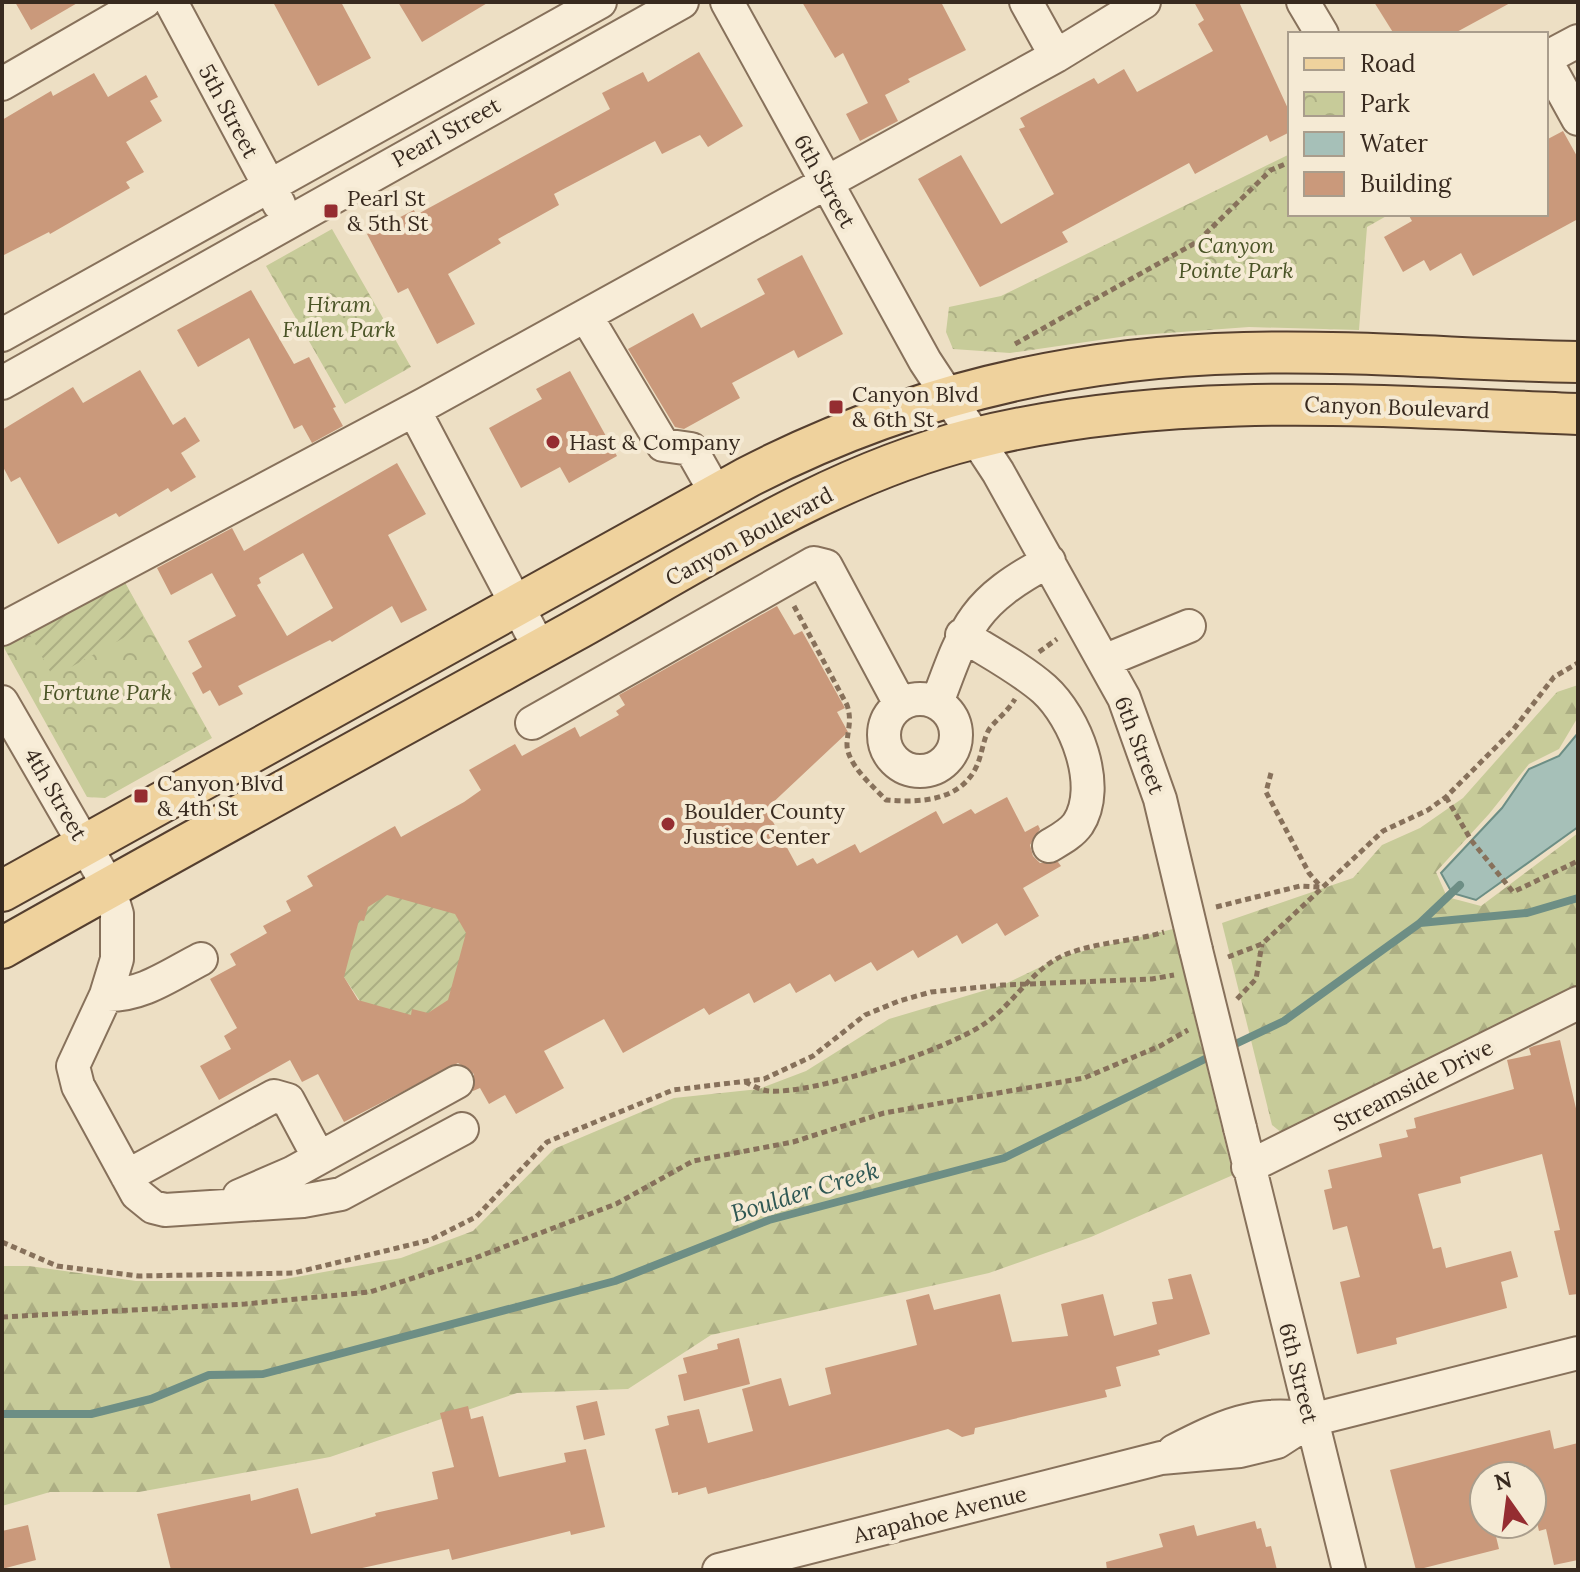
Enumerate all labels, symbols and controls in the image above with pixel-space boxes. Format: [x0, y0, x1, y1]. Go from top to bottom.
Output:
legend [1288, 32, 1548, 216]
text: Road [1360, 48, 1416, 79]
street label: 5th Street [193, 59, 265, 163]
text: Park [1360, 88, 1410, 119]
street label: Pearl Street [387, 90, 506, 173]
text: Water [1360, 128, 1428, 159]
street label: 6th Street [788, 129, 862, 233]
text: Building [1360, 168, 1452, 199]
place label: Pearl St & 5th St [347, 184, 429, 237]
marker: Pearl St & 5th St [322, 202, 340, 220]
park label: Canyon Pointe Park [1178, 231, 1294, 284]
park label: Hiram Fullen Park [282, 290, 396, 343]
place label: Canyon Blvd & 6th St [852, 380, 979, 433]
street label: Canyon Boulevard [1304, 390, 1490, 424]
marker: Canyon Blvd & 6th St [827, 398, 845, 416]
place label: Hast & Company [569, 428, 741, 456]
marker: Hast & Company [544, 433, 562, 451]
street label: Canyon Boulevard [660, 480, 838, 592]
park label: Fortune Park [42, 678, 172, 706]
street label: 6th Street [1109, 692, 1172, 798]
street label: 4th Street [18, 743, 94, 845]
place label: Canyon Blvd & 4th St [157, 769, 284, 822]
marker: Canyon Blvd & 4th St [132, 787, 150, 805]
place label: Boulder County Justice Center [683, 797, 845, 850]
marker: Boulder County Justice Center [659, 815, 677, 833]
street label: Streamside Drive [1328, 1033, 1498, 1137]
water label: Boulder Creek [727, 1154, 882, 1229]
street label: 6th Street [1273, 1320, 1325, 1427]
north arrow [1468, 1460, 1548, 1540]
text: N [1492, 1465, 1515, 1496]
street label: Arapahoe Avenue [850, 1479, 1030, 1549]

